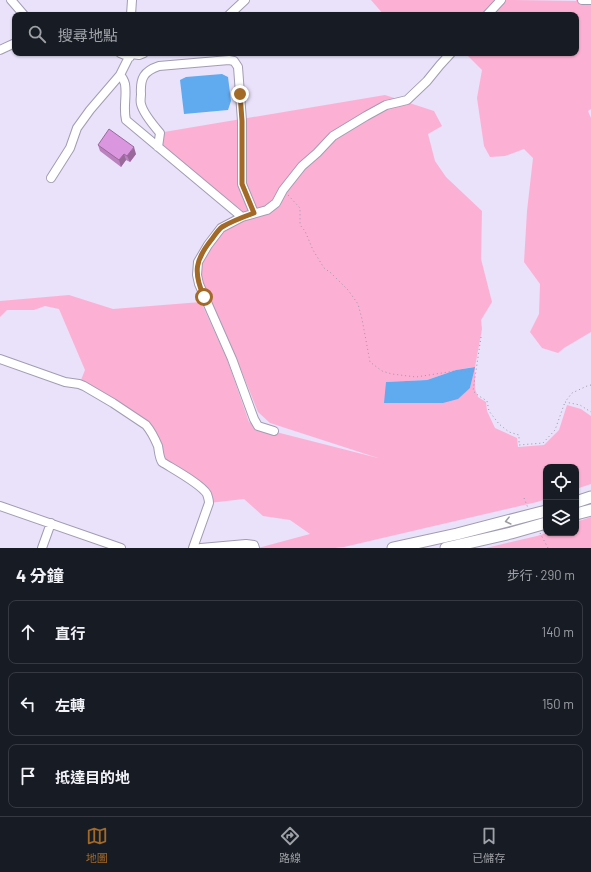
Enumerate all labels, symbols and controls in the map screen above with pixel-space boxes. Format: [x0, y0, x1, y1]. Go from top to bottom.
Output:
search box [12, 12, 579, 56]
icon: search [26, 23, 48, 45]
text: 搜尋地點 [58, 26, 118, 44]
route end [231, 85, 249, 103]
route start [195, 288, 213, 306]
map controls [543, 464, 579, 536]
button: locate [543, 464, 579, 500]
button: layers [543, 500, 579, 536]
one-way arrow [505, 516, 512, 525]
text: 4 分鐘 [16, 565, 64, 585]
text: 步行 · 290 m [507, 567, 575, 583]
icon: ahead [17, 621, 39, 643]
text: 直行 [55, 624, 85, 642]
text: 140 m [542, 624, 574, 640]
icon: left [17, 693, 39, 715]
text: 左轉 [55, 696, 85, 714]
text: 150 m [542, 696, 574, 712]
icon: arrive [17, 765, 39, 787]
text: 抵達目的地 [55, 768, 130, 786]
tab: 地圖 [86, 825, 108, 865]
tab: 路線 [279, 825, 301, 865]
tab: 已儲存 [472, 825, 505, 865]

